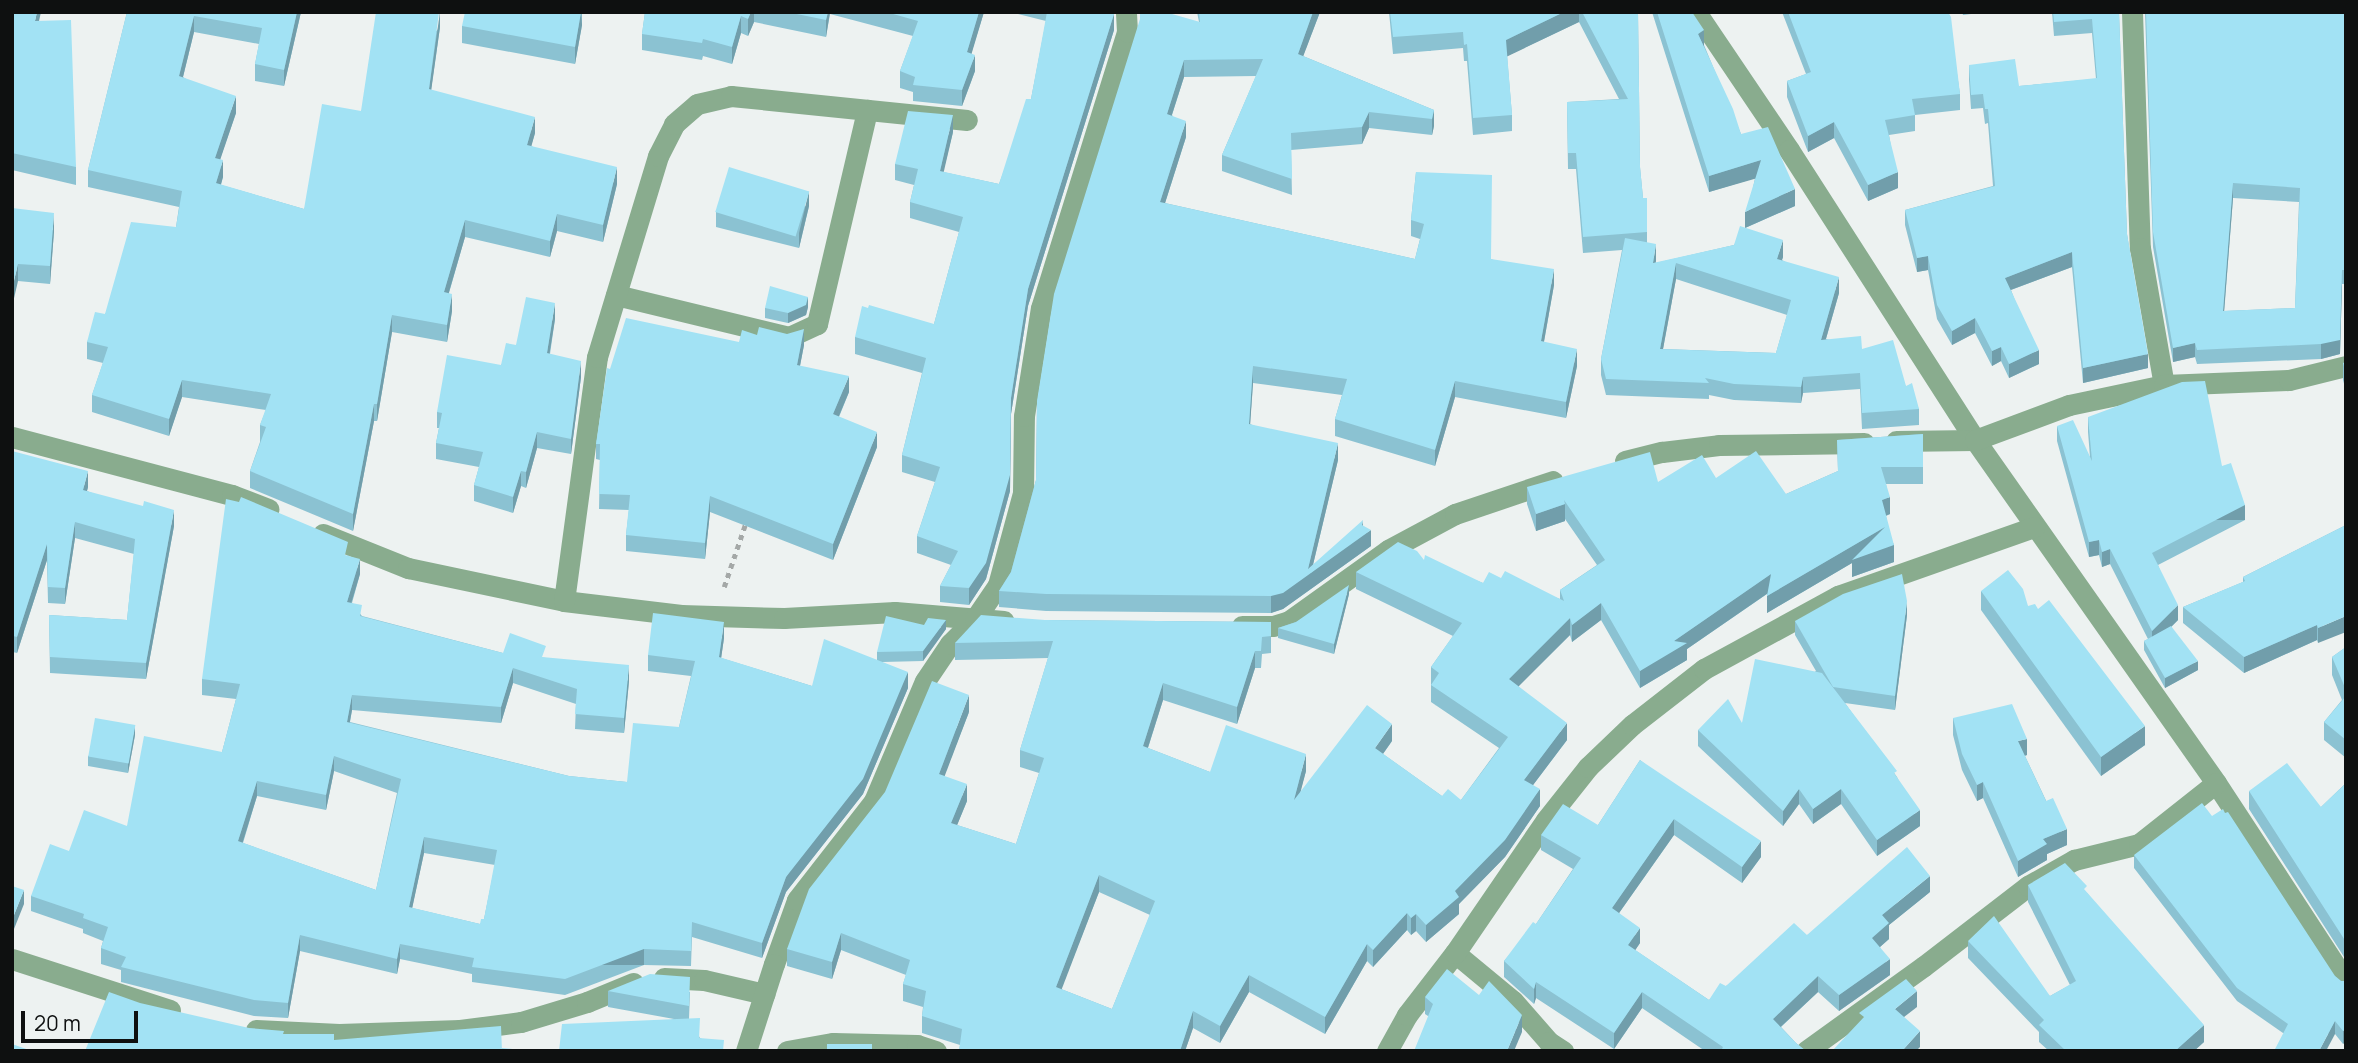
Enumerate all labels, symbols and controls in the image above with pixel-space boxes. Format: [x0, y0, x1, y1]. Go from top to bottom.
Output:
scale bar [24, 996, 142, 1040]
text: 20 m [34, 1009, 81, 1037]

